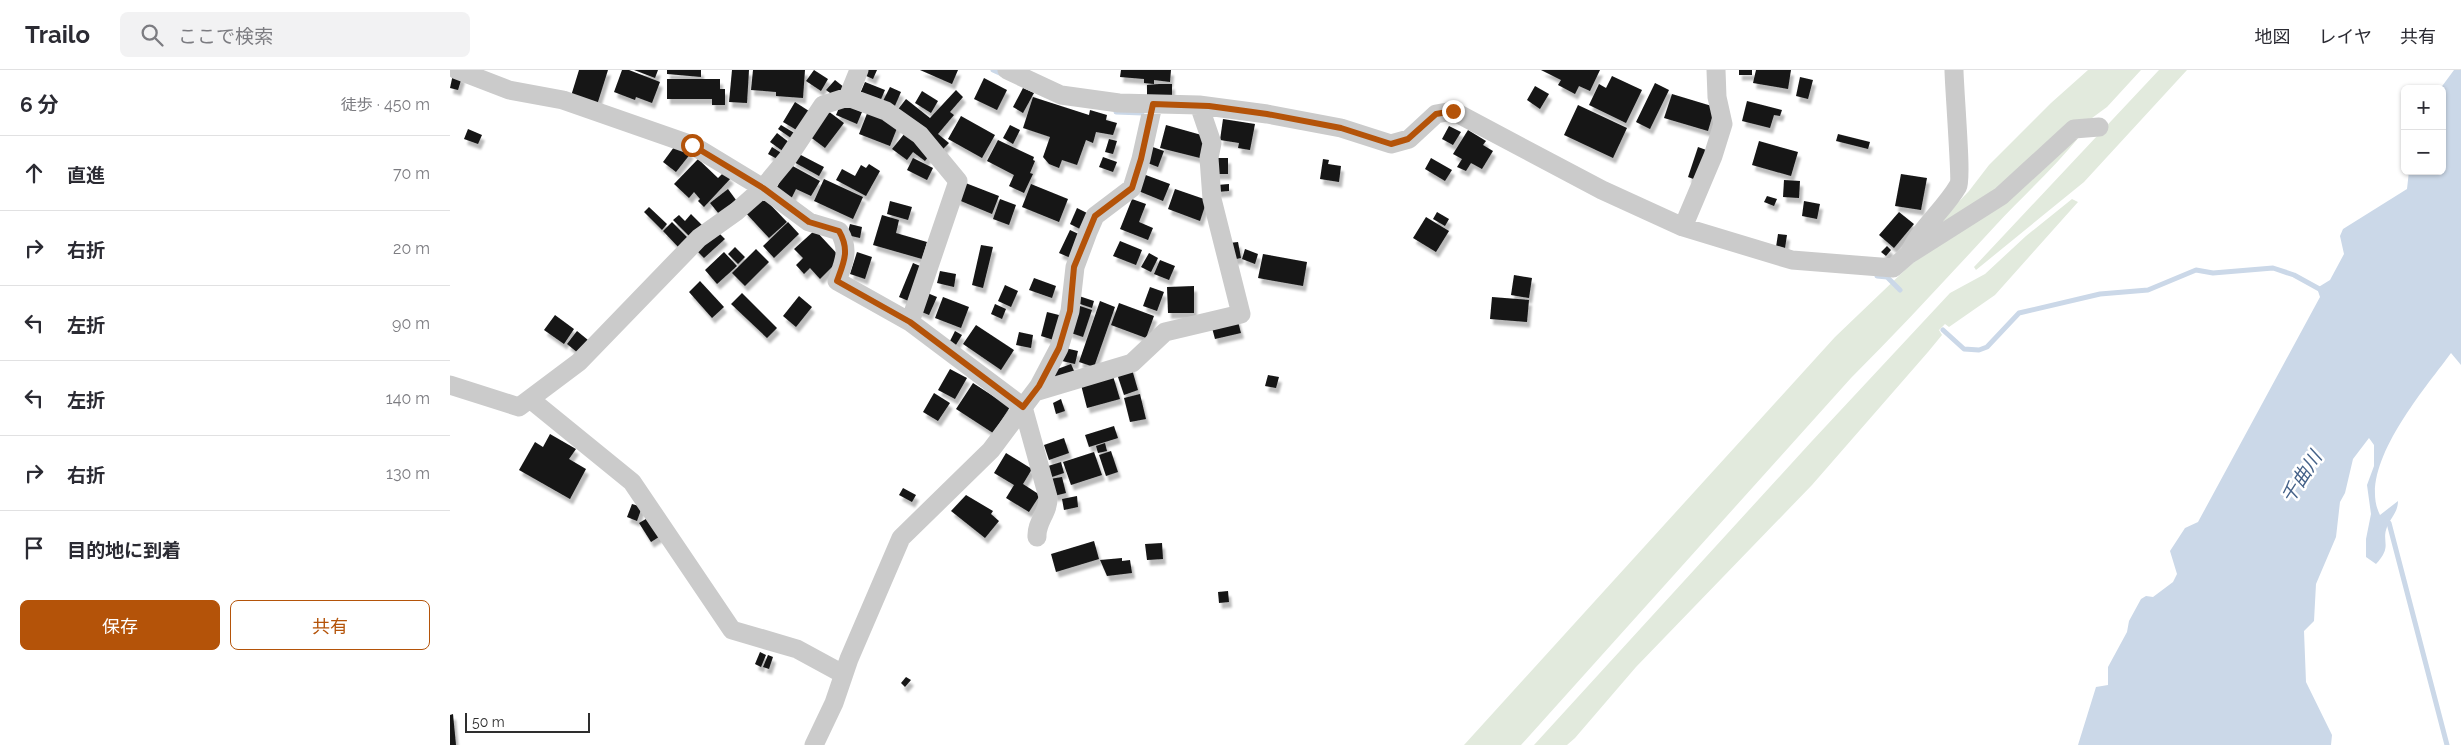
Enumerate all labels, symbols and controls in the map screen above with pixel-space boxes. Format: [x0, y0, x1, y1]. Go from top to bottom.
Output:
search box [120, 12, 470, 57]
text: Trailo [25, 20, 90, 49]
icon: search [138, 21, 166, 49]
text: ここで検索 [178, 25, 273, 47]
text: 地図 [2255, 26, 2291, 47]
text: レイヤ [2319, 26, 2372, 47]
text: 共有 [2400, 26, 2436, 47]
map controls [2401, 85, 2446, 175]
button: + [2401, 85, 2446, 130]
text: 6 分 [20, 92, 59, 117]
text: 徒歩 · 450 m [341, 95, 430, 114]
route end [1442, 100, 1465, 123]
button: − [2401, 130, 2446, 175]
route start [681, 134, 704, 157]
icon: ahead [20, 159, 48, 187]
text: 直進 [67, 164, 105, 186]
text: 70 m [393, 164, 430, 183]
icon: right [20, 234, 48, 262]
text: 右折 [67, 239, 105, 261]
text: 20 m [393, 239, 430, 258]
icon: left [20, 309, 48, 337]
text: 左折 [67, 314, 105, 336]
text: 90 m [392, 314, 430, 333]
icon: left [20, 384, 48, 412]
text: 左折 [67, 389, 105, 411]
text: 140 m [386, 389, 430, 408]
water label: 千曲川 [2276, 445, 2327, 507]
icon: right [20, 459, 48, 487]
text: 右折 [67, 464, 105, 486]
text: 130 m [386, 464, 430, 483]
icon: arrive [20, 534, 48, 562]
text: 目的地に到着 [67, 539, 181, 561]
button: 保存 [20, 600, 220, 650]
button: 共有 [230, 600, 430, 650]
scale bar [465, 710, 590, 733]
text: 50 m [472, 714, 505, 730]

